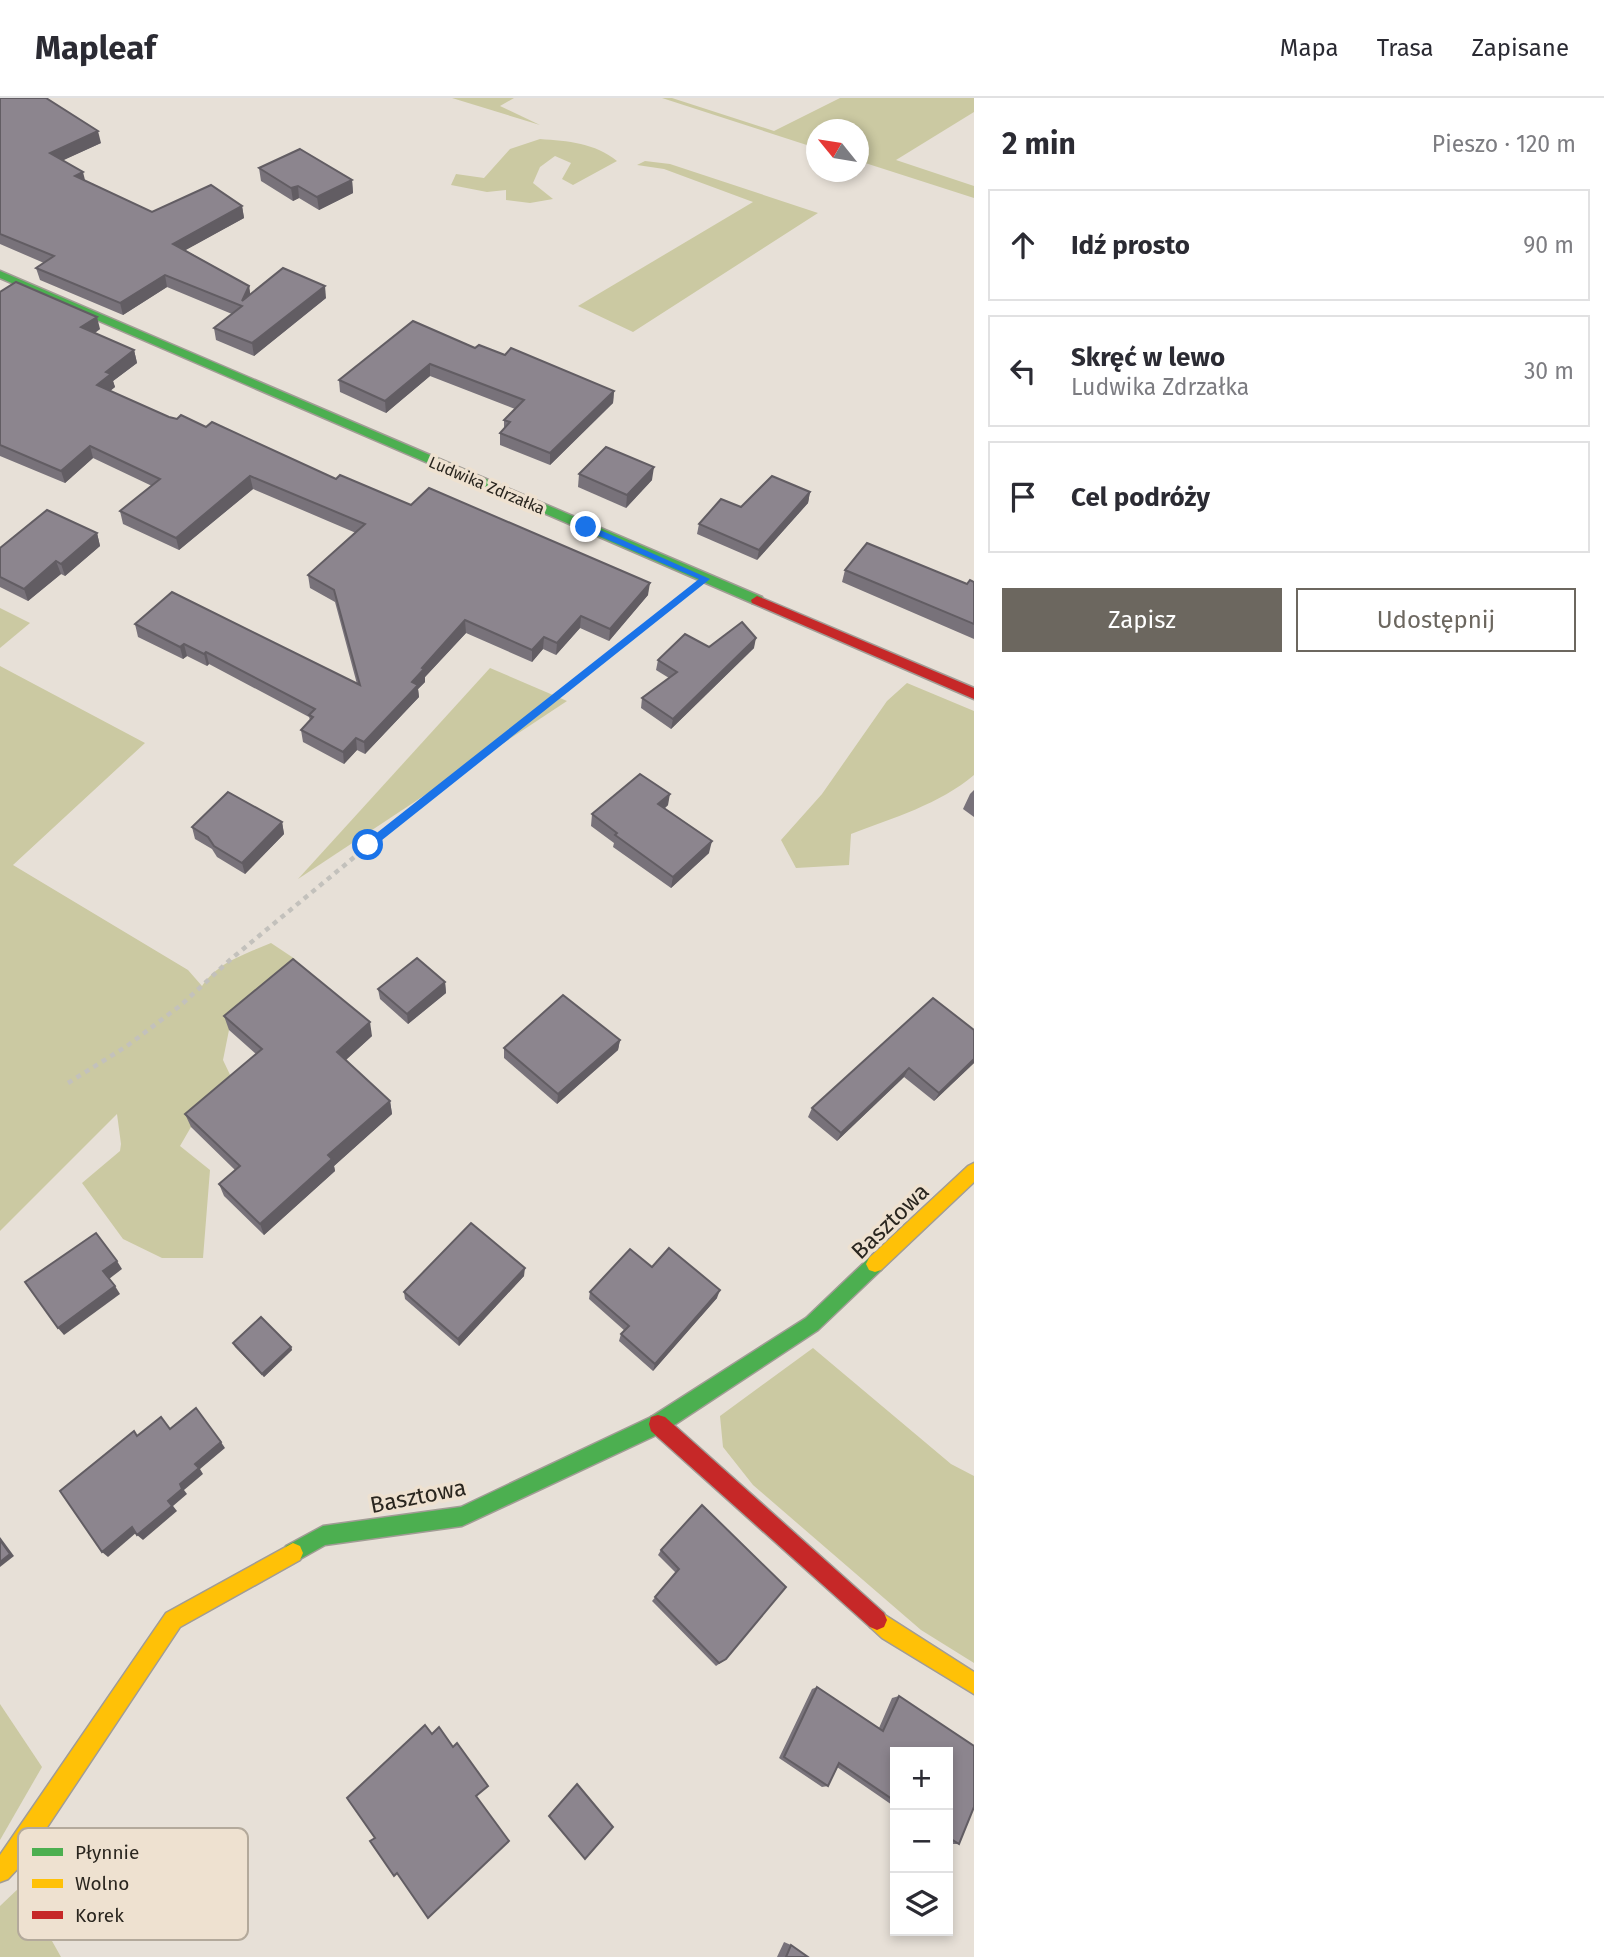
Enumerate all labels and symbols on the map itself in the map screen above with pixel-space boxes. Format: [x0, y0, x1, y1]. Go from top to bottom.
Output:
north arrow [806, 119, 869, 182]
street label: Ludwika Zdrzałka [426, 452, 548, 518]
route end [570, 511, 601, 542]
route start [352, 829, 383, 860]
street label: Basztowa [845, 1177, 935, 1265]
street label: Basztowa [368, 1473, 468, 1519]
legend [18, 1828, 248, 1940]
text: Płynnie [75, 1841, 139, 1864]
text: Wolno [75, 1872, 129, 1895]
text: Korek [75, 1904, 124, 1927]

